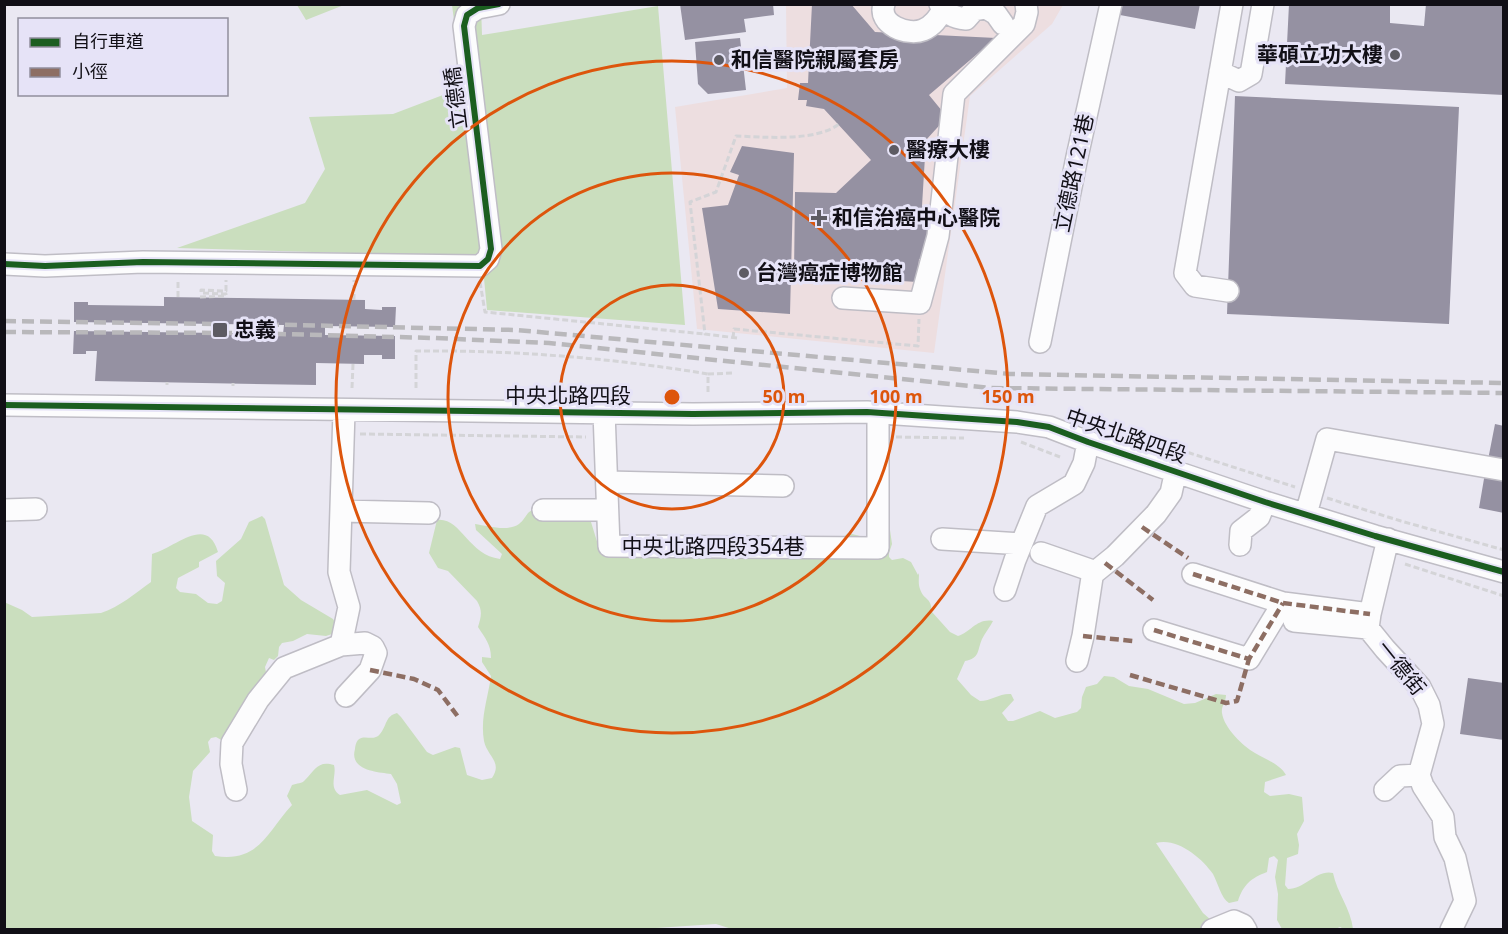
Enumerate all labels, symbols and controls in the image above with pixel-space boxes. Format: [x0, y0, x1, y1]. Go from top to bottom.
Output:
legend [18, 18, 228, 96]
text: 自行車道 [72, 29, 144, 53]
place label: 華碩立功大樓 [1257, 40, 1383, 68]
place label: 和信醫院親屬套房 [731, 45, 899, 73]
marker: 華碩立功大樓 [1388, 48, 1402, 62]
marker: 和信醫院親屬套房 [712, 53, 726, 67]
text: 小徑 [72, 59, 108, 83]
street label: 立德橋 [437, 65, 473, 131]
street label: 立德路121巷 [1047, 111, 1099, 234]
place label: 醫療大樓 [906, 135, 990, 163]
marker: 醫療大樓 [887, 143, 901, 157]
place label: 和信治癌中心醫院 [832, 203, 1000, 231]
marker: 和信治癌中心醫院 [810, 209, 828, 227]
place label: 台灣癌症博物館 [756, 258, 903, 286]
marker: 台灣癌症博物館 [737, 266, 751, 280]
place label: 忠義 [234, 315, 276, 343]
marker: 忠義 [211, 321, 229, 339]
street label: 中央北路四段 [505, 381, 631, 409]
text: 50 m [763, 384, 805, 408]
text: 100 m [869, 384, 923, 408]
text: 150 m [981, 384, 1035, 408]
centre of rings [662, 387, 682, 407]
street label: 中央北路四段 [1062, 401, 1190, 469]
street label: 中央北路四段354巷 [621, 532, 805, 560]
street label: 一德街 [1371, 634, 1432, 701]

